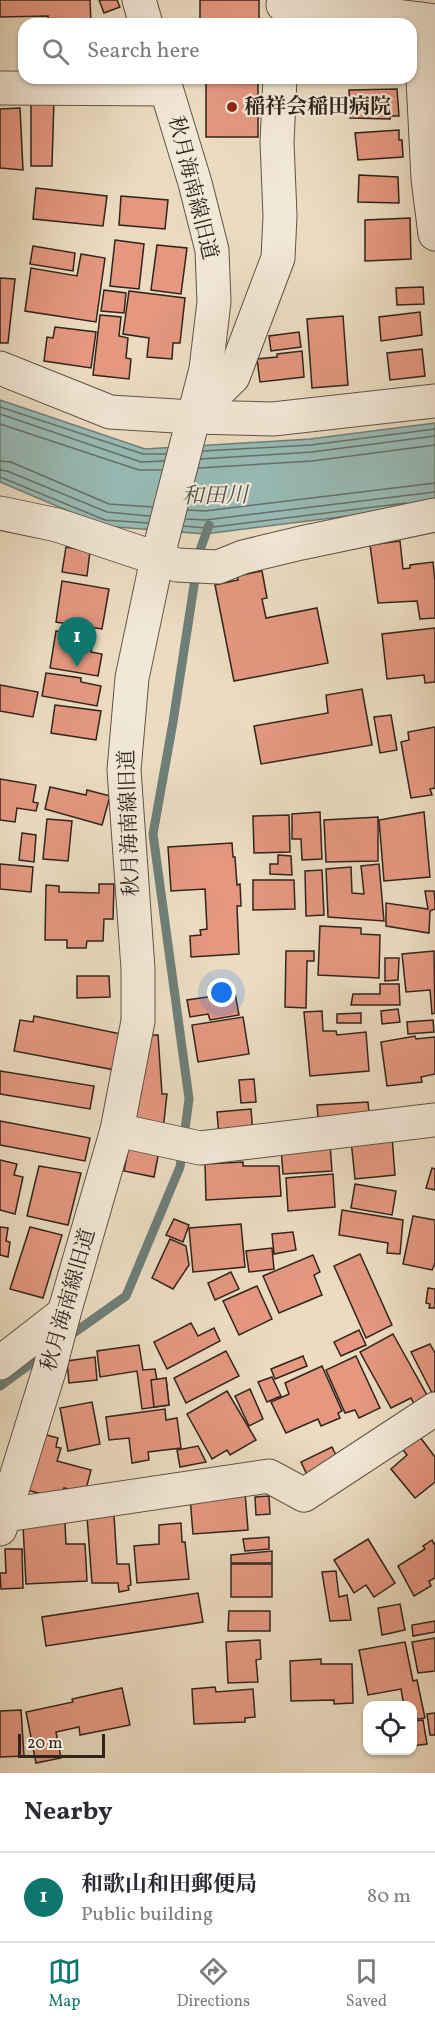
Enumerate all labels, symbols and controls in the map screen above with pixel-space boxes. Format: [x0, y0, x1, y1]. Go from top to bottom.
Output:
search box [18, 18, 417, 84]
icon: search [39, 35, 72, 68]
text: Search here [87, 36, 200, 67]
place label: 稲祥会稲田病院 [244, 93, 391, 122]
marker: 稲祥会稲田病院 [225, 100, 239, 114]
street label: 秋月海南線旧道 [160, 113, 224, 263]
water label: 和田川 [182, 481, 250, 513]
pin: 1 [58, 618, 97, 667]
street label: 秋月海南線旧道 [113, 749, 147, 897]
your location [207, 978, 236, 1007]
street label: 秋月海南線旧道 [35, 1225, 103, 1375]
map controls [363, 1701, 417, 1755]
button: locate [363, 1701, 417, 1755]
scale bar [18, 1731, 105, 1758]
text: 20 m [27, 1733, 62, 1755]
text: Nearby [24, 1794, 113, 1830]
text: 和歌山和田郵便局 [81, 1870, 257, 1901]
text: 1 [39, 1883, 48, 1911]
text: 80 m [367, 1883, 411, 1911]
text: Public building [81, 1901, 213, 1929]
tab: Map [48, 1955, 81, 2013]
tab: Directions [177, 1955, 250, 2013]
tab: Saved [346, 1955, 387, 2013]

